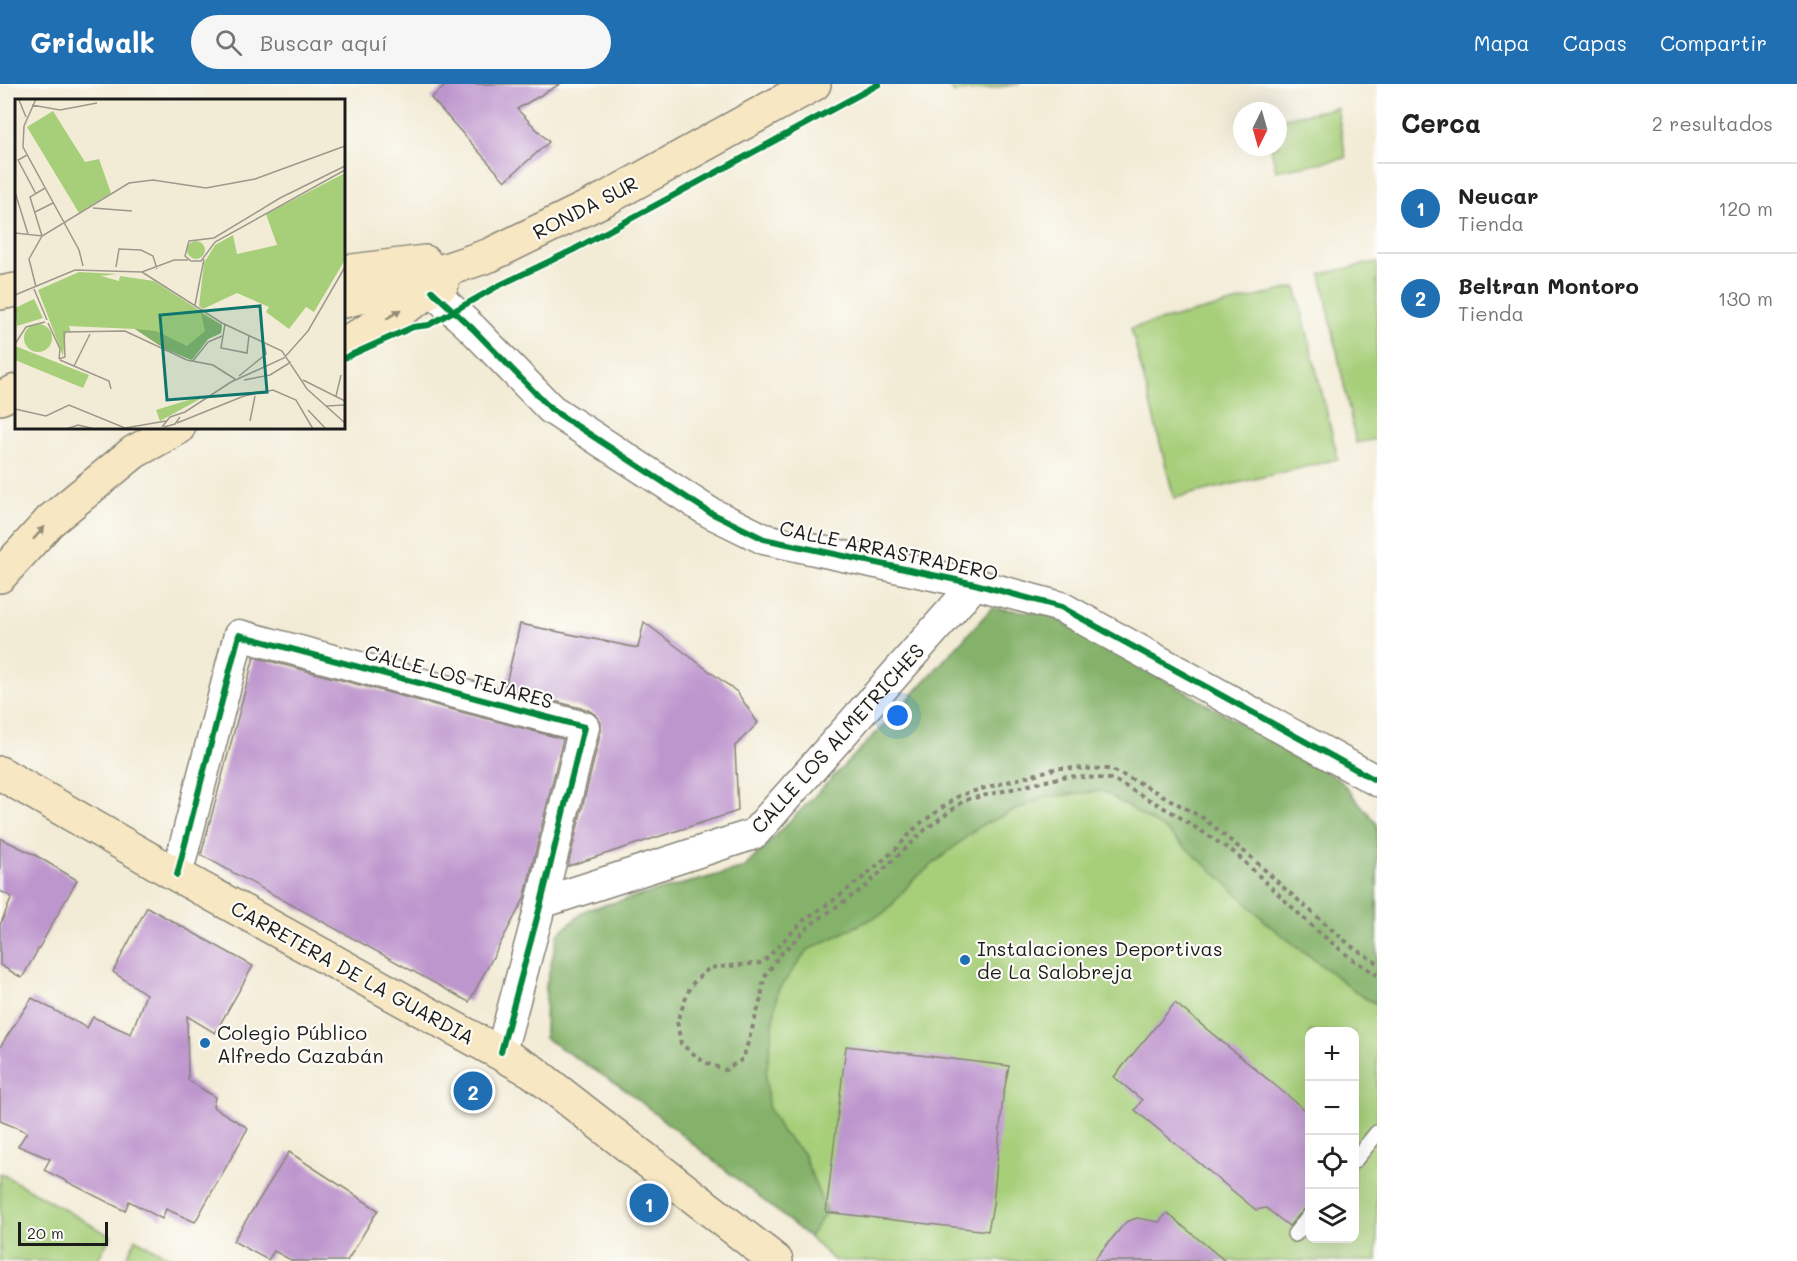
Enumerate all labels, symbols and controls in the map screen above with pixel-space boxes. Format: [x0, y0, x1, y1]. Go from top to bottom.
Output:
search box [191, 15, 611, 69]
text: Gridwalk [30, 24, 155, 60]
icon: search [212, 26, 245, 59]
text: Buscar aquí [260, 28, 388, 57]
text: Mapa [1474, 29, 1530, 56]
text: Capas [1563, 29, 1627, 56]
text: Compartir [1660, 29, 1767, 56]
inset map [15, 99, 345, 429]
north arrow [1233, 102, 1287, 156]
text: Cerca [1401, 106, 1481, 140]
text: 2 resultados [1652, 110, 1773, 136]
street label: RONDA SUR [528, 169, 642, 245]
text: Neucar [1458, 181, 1539, 210]
text: 1 [1416, 195, 1425, 221]
text: 120 m [1718, 195, 1773, 221]
text: Tienda [1458, 210, 1524, 236]
text: Beltran Montoro [1458, 271, 1639, 300]
text: 2 [1415, 285, 1426, 311]
text: 130 m [1718, 285, 1773, 311]
text: Tienda [1458, 300, 1524, 326]
one-way arrow [386, 309, 402, 320]
street label: CALLE ARRASTRADERO [777, 514, 1001, 586]
one-way arrow [32, 525, 46, 540]
street label: CALLE LOS TEJARES [362, 638, 556, 714]
street label: CALLE LOS ALMETRICHES [745, 638, 929, 838]
your location [883, 701, 912, 730]
street label: CARRETERA DE LA GUARDIA [227, 894, 479, 1050]
place label: Instalaciones Deportivas de La Salobreja [977, 935, 1223, 984]
marker: Instalaciones Deportivas de La Salobreja [958, 953, 972, 967]
place label: Colegio Público Alfredo Cazabán [217, 1019, 384, 1068]
map controls [1305, 1027, 1359, 1243]
button: + [1305, 1027, 1359, 1081]
marker: Colegio Público Alfredo Cazabán [198, 1036, 212, 1050]
pin: 2 [454, 1068, 492, 1114]
button: − [1305, 1081, 1359, 1135]
button: locate [1305, 1135, 1359, 1189]
pin: 1 [630, 1180, 668, 1226]
button: layers [1305, 1189, 1359, 1243]
scale bar [18, 1219, 108, 1246]
text: 20 m [27, 1222, 64, 1243]

